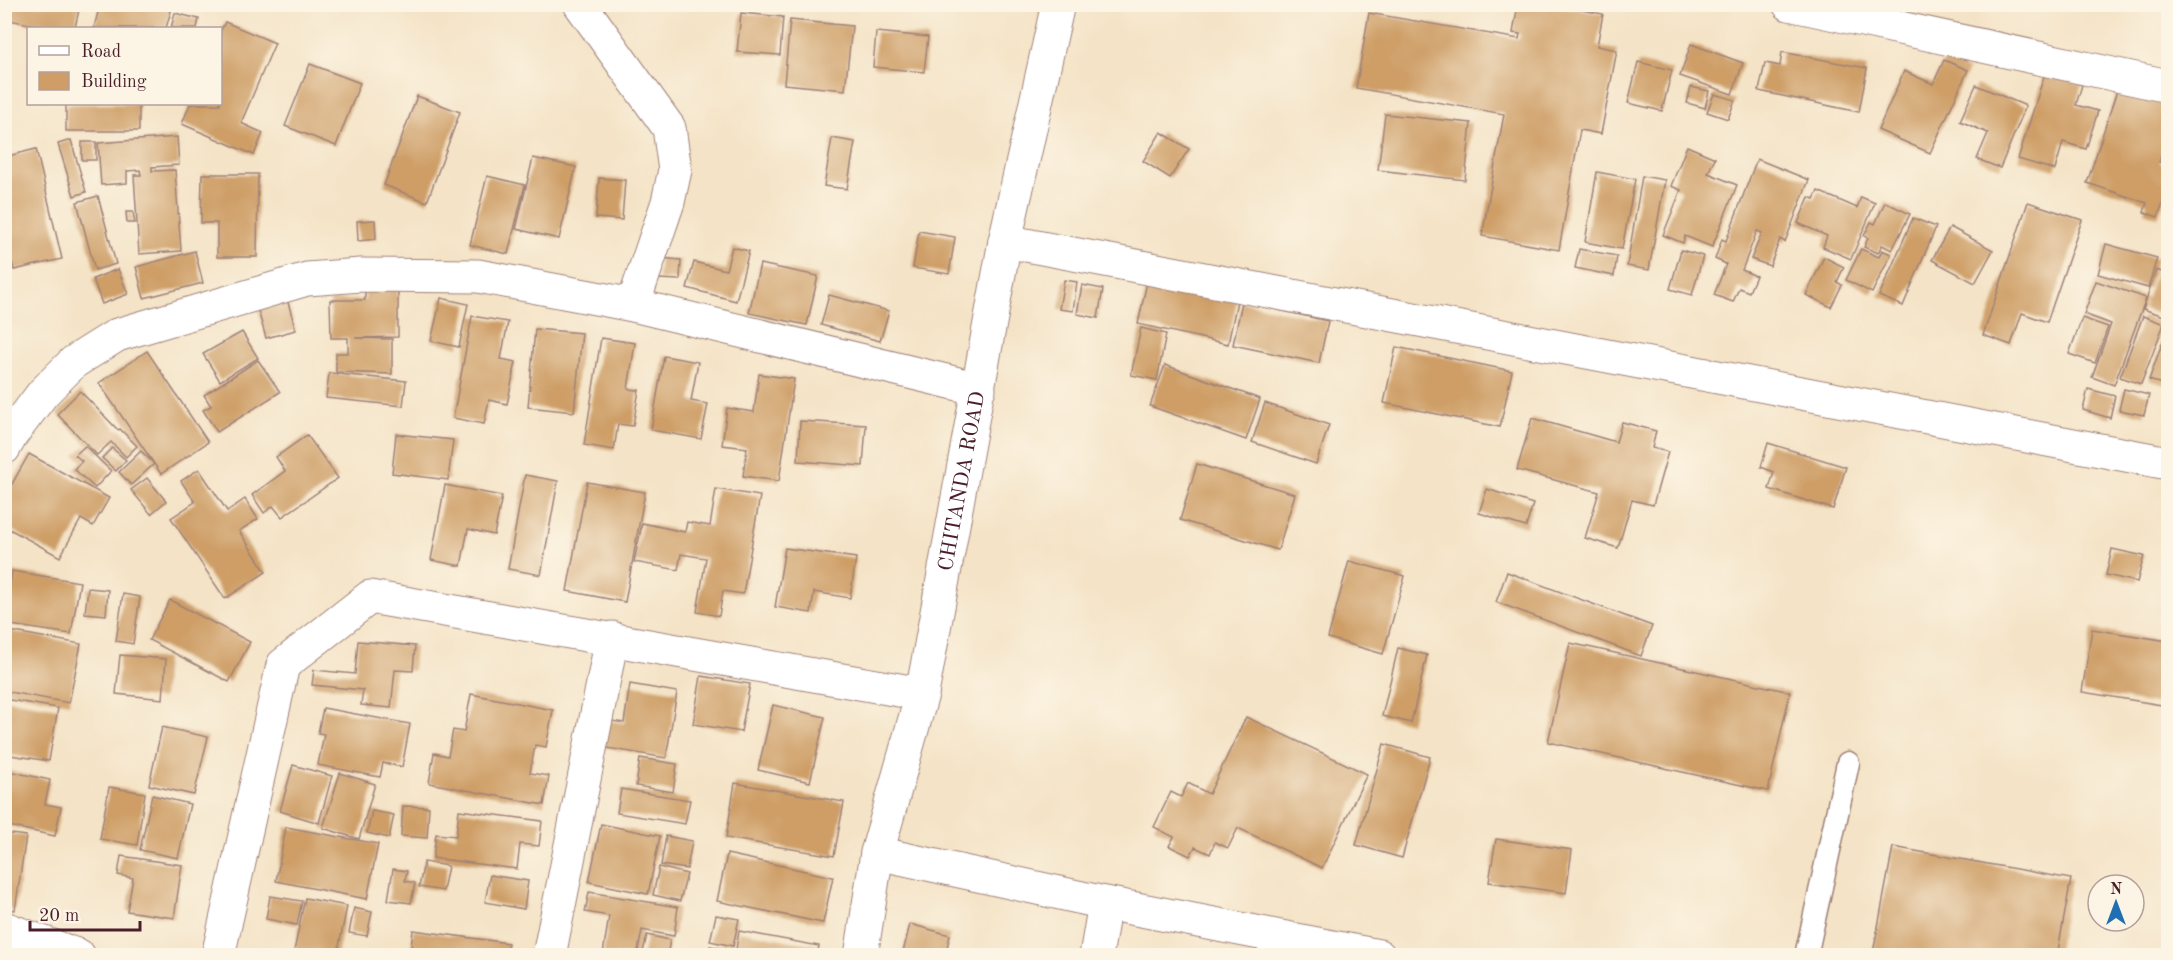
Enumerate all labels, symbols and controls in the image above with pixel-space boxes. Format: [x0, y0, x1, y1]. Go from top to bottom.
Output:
legend [27, 27, 222, 105]
text: Road [81, 43, 121, 61]
text: Building [81, 73, 147, 91]
street label: CHITANDA ROAD [936, 390, 989, 573]
north arrow [2086, 873, 2146, 933]
text: N [2110, 882, 2123, 898]
scale bar [30, 894, 140, 932]
text: 20 m [39, 907, 79, 925]

